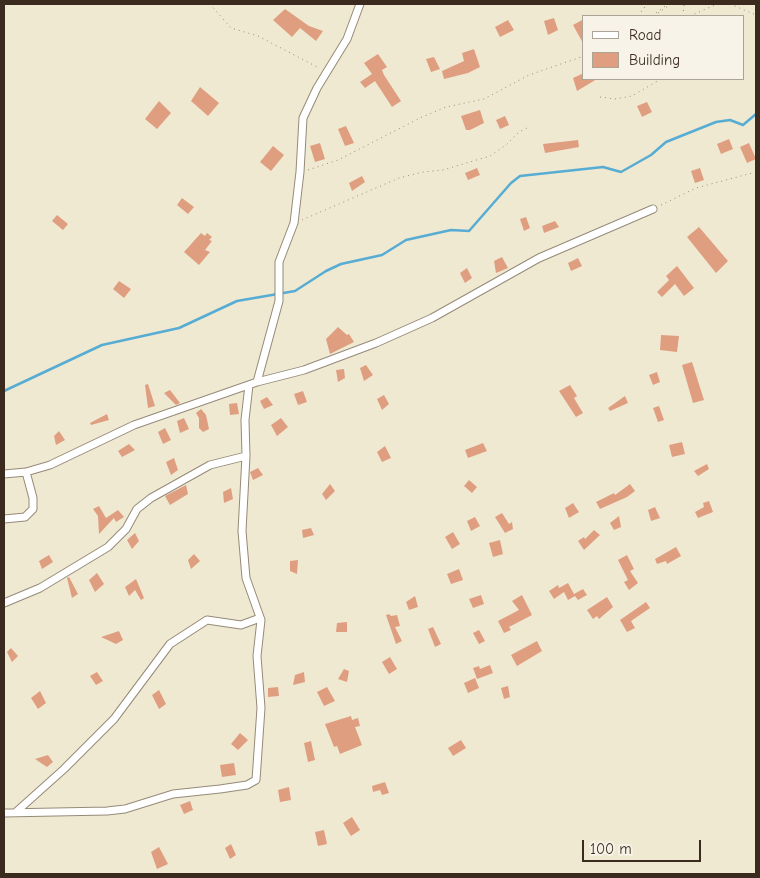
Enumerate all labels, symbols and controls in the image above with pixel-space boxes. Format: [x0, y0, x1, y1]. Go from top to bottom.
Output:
legend [582, 15, 745, 80]
text: Road [629, 26, 661, 44]
text: Building [629, 51, 680, 69]
scale bar [585, 830, 704, 862]
text: 100 m [590, 840, 632, 858]

